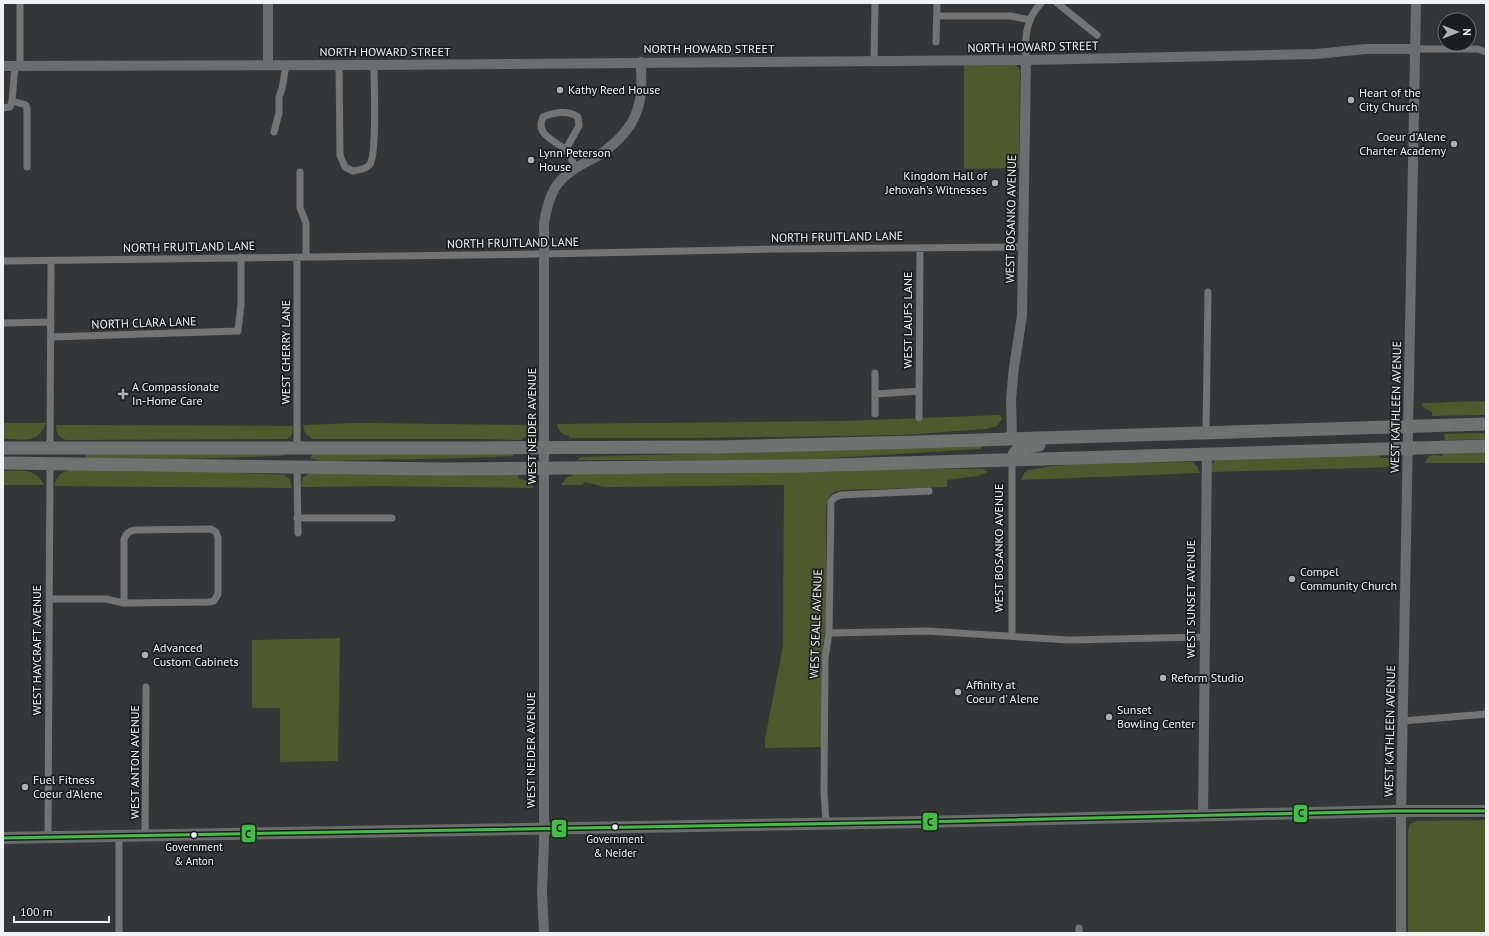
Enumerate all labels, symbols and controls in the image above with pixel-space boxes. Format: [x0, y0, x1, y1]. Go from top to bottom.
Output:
north arrow [1437, 12, 1477, 52]
text: N [1460, 28, 1474, 36]
street label: NORTH HOWARD STREET [967, 38, 1099, 55]
street label: NORTH HOWARD STREET [643, 41, 775, 56]
street label: NORTH HOWARD STREET [319, 44, 451, 59]
place label: Kathy Reed House [568, 82, 660, 97]
marker: Kathy Reed House [555, 85, 565, 95]
place label: Heart of the City Church [1359, 85, 1421, 114]
marker: Heart of the City Church [1346, 95, 1356, 105]
place label: Coeur d'Alene Charter Academy [1359, 129, 1446, 158]
marker: Coeur d'Alene Charter Academy [1449, 139, 1459, 149]
place label: Lynn Peterson House [539, 145, 611, 174]
marker: Lynn Peterson House [526, 155, 536, 165]
street label: WEST BOSANKO AVENUE [1002, 155, 1019, 283]
place label: Kingdom Hall of Jehovah's Witnesses [884, 168, 988, 197]
marker: Kingdom Hall of Jehovah's Witnesses [990, 178, 1000, 188]
street label: NORTH FRUITLAND LANE [771, 228, 903, 245]
street label: NORTH FRUITLAND LANE [447, 234, 579, 251]
street label: NORTH FRUITLAND LANE [123, 238, 255, 255]
street label: WEST LAUFS LANE [900, 272, 915, 368]
street label: WEST CHERRY LANE [278, 300, 293, 404]
street label: NORTH CLARA LANE [91, 313, 197, 332]
street label: WEST KATHLEEN AVENUE [1387, 341, 1404, 473]
street label: WEST NEIDER AVENUE [524, 368, 539, 484]
place label: A Compassionate In-Home Care [132, 379, 219, 408]
marker: A Compassionate In-Home Care [117, 388, 129, 400]
street label: WEST BOSANKO AVENUE [991, 484, 1006, 612]
street label: WEST SUNSET AVENUE [1183, 540, 1198, 658]
place label: Compel Community Church [1300, 564, 1397, 593]
street label: WEST SEALE AVENUE [806, 569, 825, 679]
marker: Compel Community Church [1287, 574, 1297, 584]
street label: WEST HAYCRAFT AVENUE [29, 585, 44, 715]
place label: Advanced Custom Cabinets [153, 640, 239, 669]
marker: Advanced Custom Cabinets [140, 650, 150, 660]
street label: WEST KATHLEEN AVENUE [1381, 665, 1398, 797]
place label: Reform Studio [1171, 670, 1244, 685]
marker: Reform Studio [1158, 673, 1168, 683]
place label: Affinity at Coeur d' Alene [966, 677, 1039, 706]
marker: Affinity at Coeur d' Alene [953, 687, 963, 697]
street label: WEST NEIDER AVENUE [523, 692, 538, 808]
place label: Sunset Bowling Center [1117, 702, 1195, 731]
street label: WEST ANTON AVENUE [127, 705, 142, 819]
marker: Sunset Bowling Center [1104, 712, 1114, 722]
place label: Fuel Fitness Coeur d'Alene [33, 772, 103, 801]
marker: Fuel Fitness Coeur d'Alene [20, 782, 30, 792]
line badge: C [1293, 804, 1308, 823]
text: C [1298, 806, 1304, 820]
line badge: C [922, 812, 938, 831]
text: C [927, 815, 933, 829]
line badge: C [551, 819, 567, 838]
text: C [556, 821, 562, 835]
marker: Government & Neider [610, 822, 620, 832]
line badge: C [241, 824, 256, 843]
text: C [245, 827, 251, 841]
marker: Government & Anton [189, 830, 199, 840]
place label: Government & Neider [586, 832, 644, 860]
place label: Government & Anton [165, 840, 223, 868]
scale bar [14, 898, 109, 924]
text: 100 m [20, 904, 53, 919]

